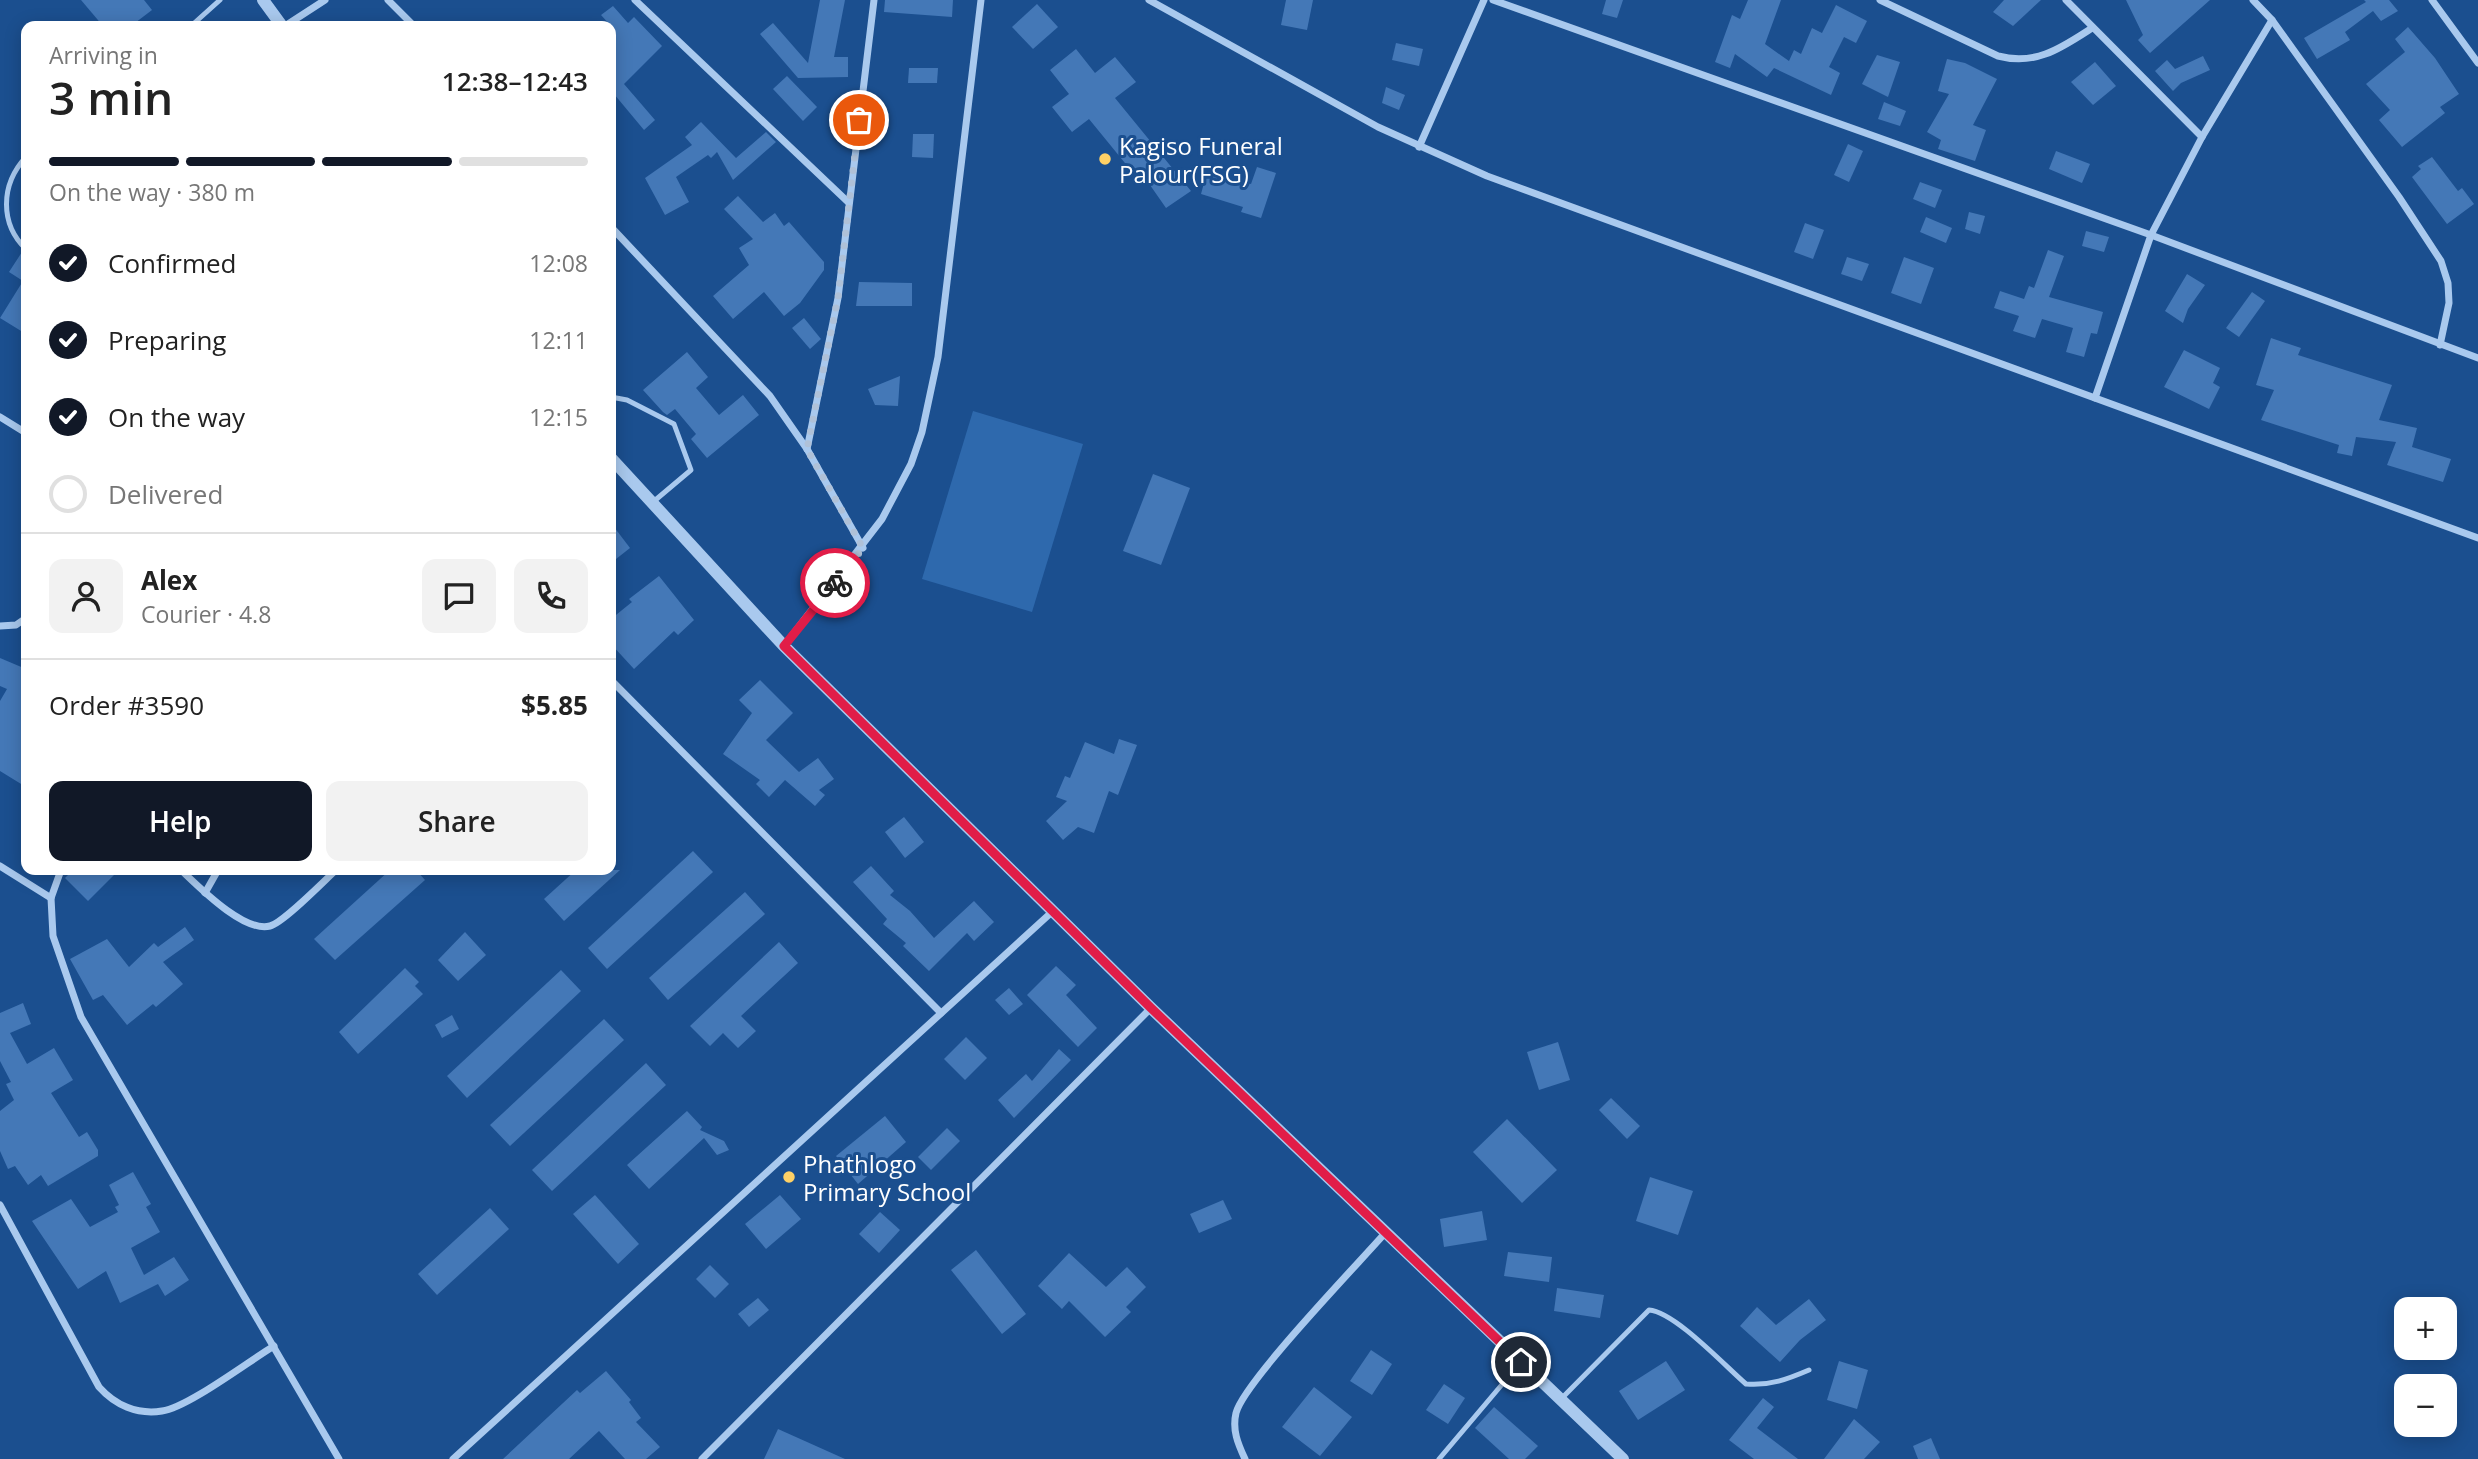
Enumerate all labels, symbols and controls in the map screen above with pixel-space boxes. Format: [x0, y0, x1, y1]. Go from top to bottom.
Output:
text: Arriving in [49, 39, 158, 71]
text: 12:38–12:43 [442, 63, 588, 99]
text: 3 min [49, 66, 173, 128]
pin [829, 90, 889, 150]
icon: bag [840, 101, 878, 139]
place label: Kagiso Funeral Palour(FSG) [1119, 129, 1283, 190]
marker: Kagiso Funeral Palour(FSG) [1097, 151, 1113, 167]
text: On the way · 380 m [49, 176, 255, 208]
icon: check [49, 244, 87, 282]
text: Confirmed [108, 245, 236, 281]
text: 12:08 [529, 247, 588, 279]
icon: check [49, 321, 87, 359]
text: Preparing [108, 322, 226, 358]
text: 12:11 [529, 324, 588, 356]
icon: check [49, 398, 87, 436]
text: On the way [108, 399, 245, 435]
text: 12:15 [529, 401, 588, 433]
text: Delivered [108, 476, 223, 512]
courier [800, 548, 870, 618]
button: person [49, 559, 123, 633]
button: chat [422, 559, 496, 633]
button: phone [514, 559, 588, 633]
text: Alex [141, 562, 197, 598]
icon: bike [816, 564, 854, 602]
text: Courier · 4.8 [141, 598, 271, 630]
text: Order #3590 [49, 687, 204, 723]
text: $5.85 [521, 687, 588, 723]
button: Help [49, 781, 312, 861]
button: Share [326, 781, 588, 861]
place label: Phathlogo Primary School [803, 1147, 971, 1208]
marker: Phathlogo Primary School [781, 1169, 797, 1185]
map controls [2394, 1297, 2457, 1437]
button: + [2394, 1297, 2457, 1360]
pin [1491, 1332, 1551, 1392]
icon: home [1502, 1343, 1540, 1381]
button: − [2394, 1374, 2457, 1437]

